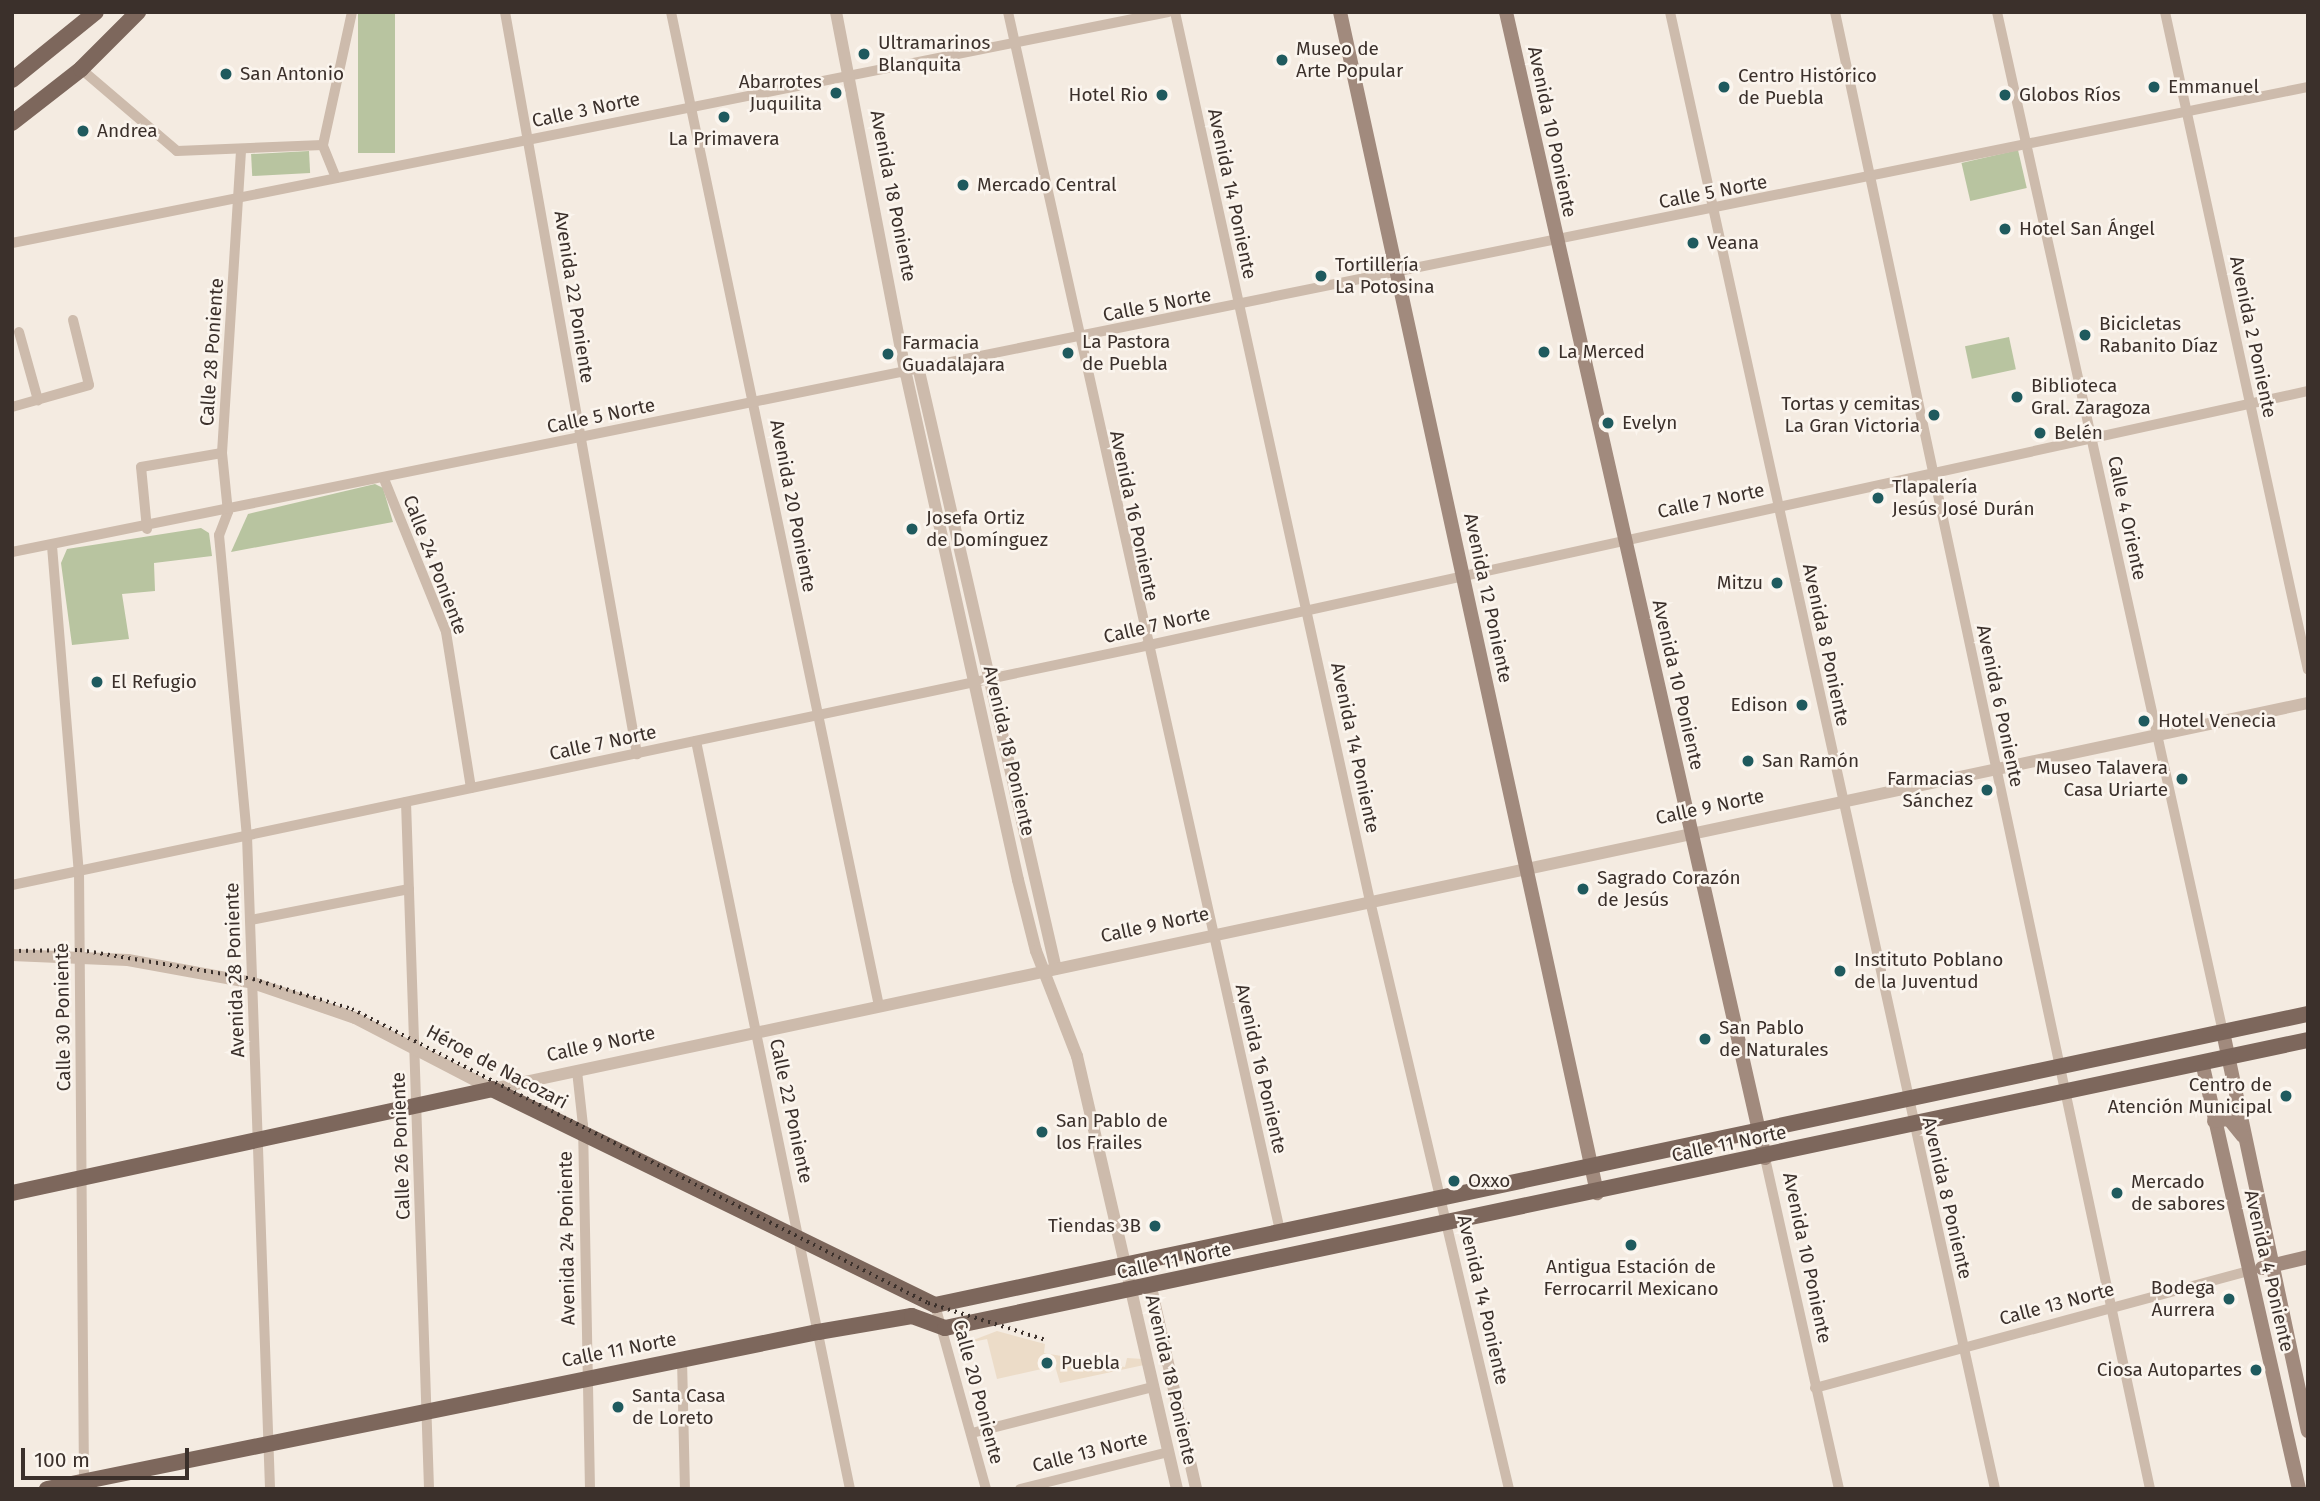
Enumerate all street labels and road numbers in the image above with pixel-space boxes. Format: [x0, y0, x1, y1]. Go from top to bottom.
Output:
street label: Avenida 10 Poniente [1523, 44, 1581, 220]
street label: Calle 3 Norte [530, 87, 642, 133]
street label: Avenida 14 Poniente [1203, 107, 1261, 281]
street label: Avenida 18 Poniente [865, 108, 921, 284]
street label: Calle 5 Norte [1657, 170, 1769, 214]
street label: Avenida 22 Poniente [549, 209, 599, 385]
street label: Avenida 2 Poniente [2225, 254, 2281, 420]
street label: Calle 28 Poniente [195, 277, 229, 427]
street label: Calle 5 Norte [1101, 283, 1213, 327]
street label: Calle 5 Norte [545, 393, 657, 439]
street label: Avenida 20 Poniente [765, 418, 821, 594]
street label: Avenida 16 Poniente [1105, 429, 1163, 603]
street label: Calle 4 Oriente [2103, 454, 2151, 582]
street label: Calle 7 Norte [1655, 479, 1767, 523]
street label: Calle 24 Poniente [398, 492, 472, 638]
street label: Avenida 12 Poniente [1459, 511, 1517, 685]
street label: Avenida 8 Poniente [1798, 562, 1854, 728]
street label: Avenida 10 Poniente [1647, 598, 1709, 772]
street label: Calle 7 Norte [1101, 602, 1213, 648]
street label: Avenida 6 Poniente [1972, 623, 2028, 789]
street label: Avenida 14 Poniente [1326, 661, 1384, 835]
street label: Avenida 18 Poniente [978, 664, 1040, 838]
street label: Calle 7 Norte [547, 721, 659, 765]
street label: Calle 9 Norte [1654, 784, 1766, 830]
street label: Avenida 28 Poniente [221, 882, 249, 1058]
street label: Calle 9 Norte [1099, 902, 1211, 948]
street label: Calle 30 Poniente [50, 943, 76, 1091]
street label: Avenida 16 Poniente [1230, 982, 1292, 1156]
street label: Héroe de Nacozari [422, 1020, 572, 1114]
street label: Calle 9 Norte [545, 1021, 657, 1067]
street label: Calle 22 Poniente [765, 1037, 817, 1185]
street label: Calle 26 Poniente [387, 1072, 415, 1220]
street label: Avenida 8 Poniente [1917, 1115, 1977, 1281]
street label: Calle 11 Norte [1670, 1121, 1788, 1167]
street label: Avenida 24 Poniente [554, 1151, 580, 1325]
street label: Avenida 10 Poniente [1778, 1170, 1836, 1346]
street label: Avenida 4 Poniente [2239, 1188, 2299, 1354]
street label: Avenida 14 Poniente [1452, 1213, 1514, 1387]
street label: Calle 11 Norte [1115, 1238, 1233, 1284]
street label: Calle 13 Norte [1997, 1278, 2117, 1330]
street label: Avenida 18 Poniente [1140, 1293, 1202, 1467]
street label: Calle 20 Poniente [948, 1317, 1008, 1467]
street label: Calle 11 Norte [560, 1328, 678, 1372]
street label: Calle 13 Norte [1030, 1427, 1150, 1477]

